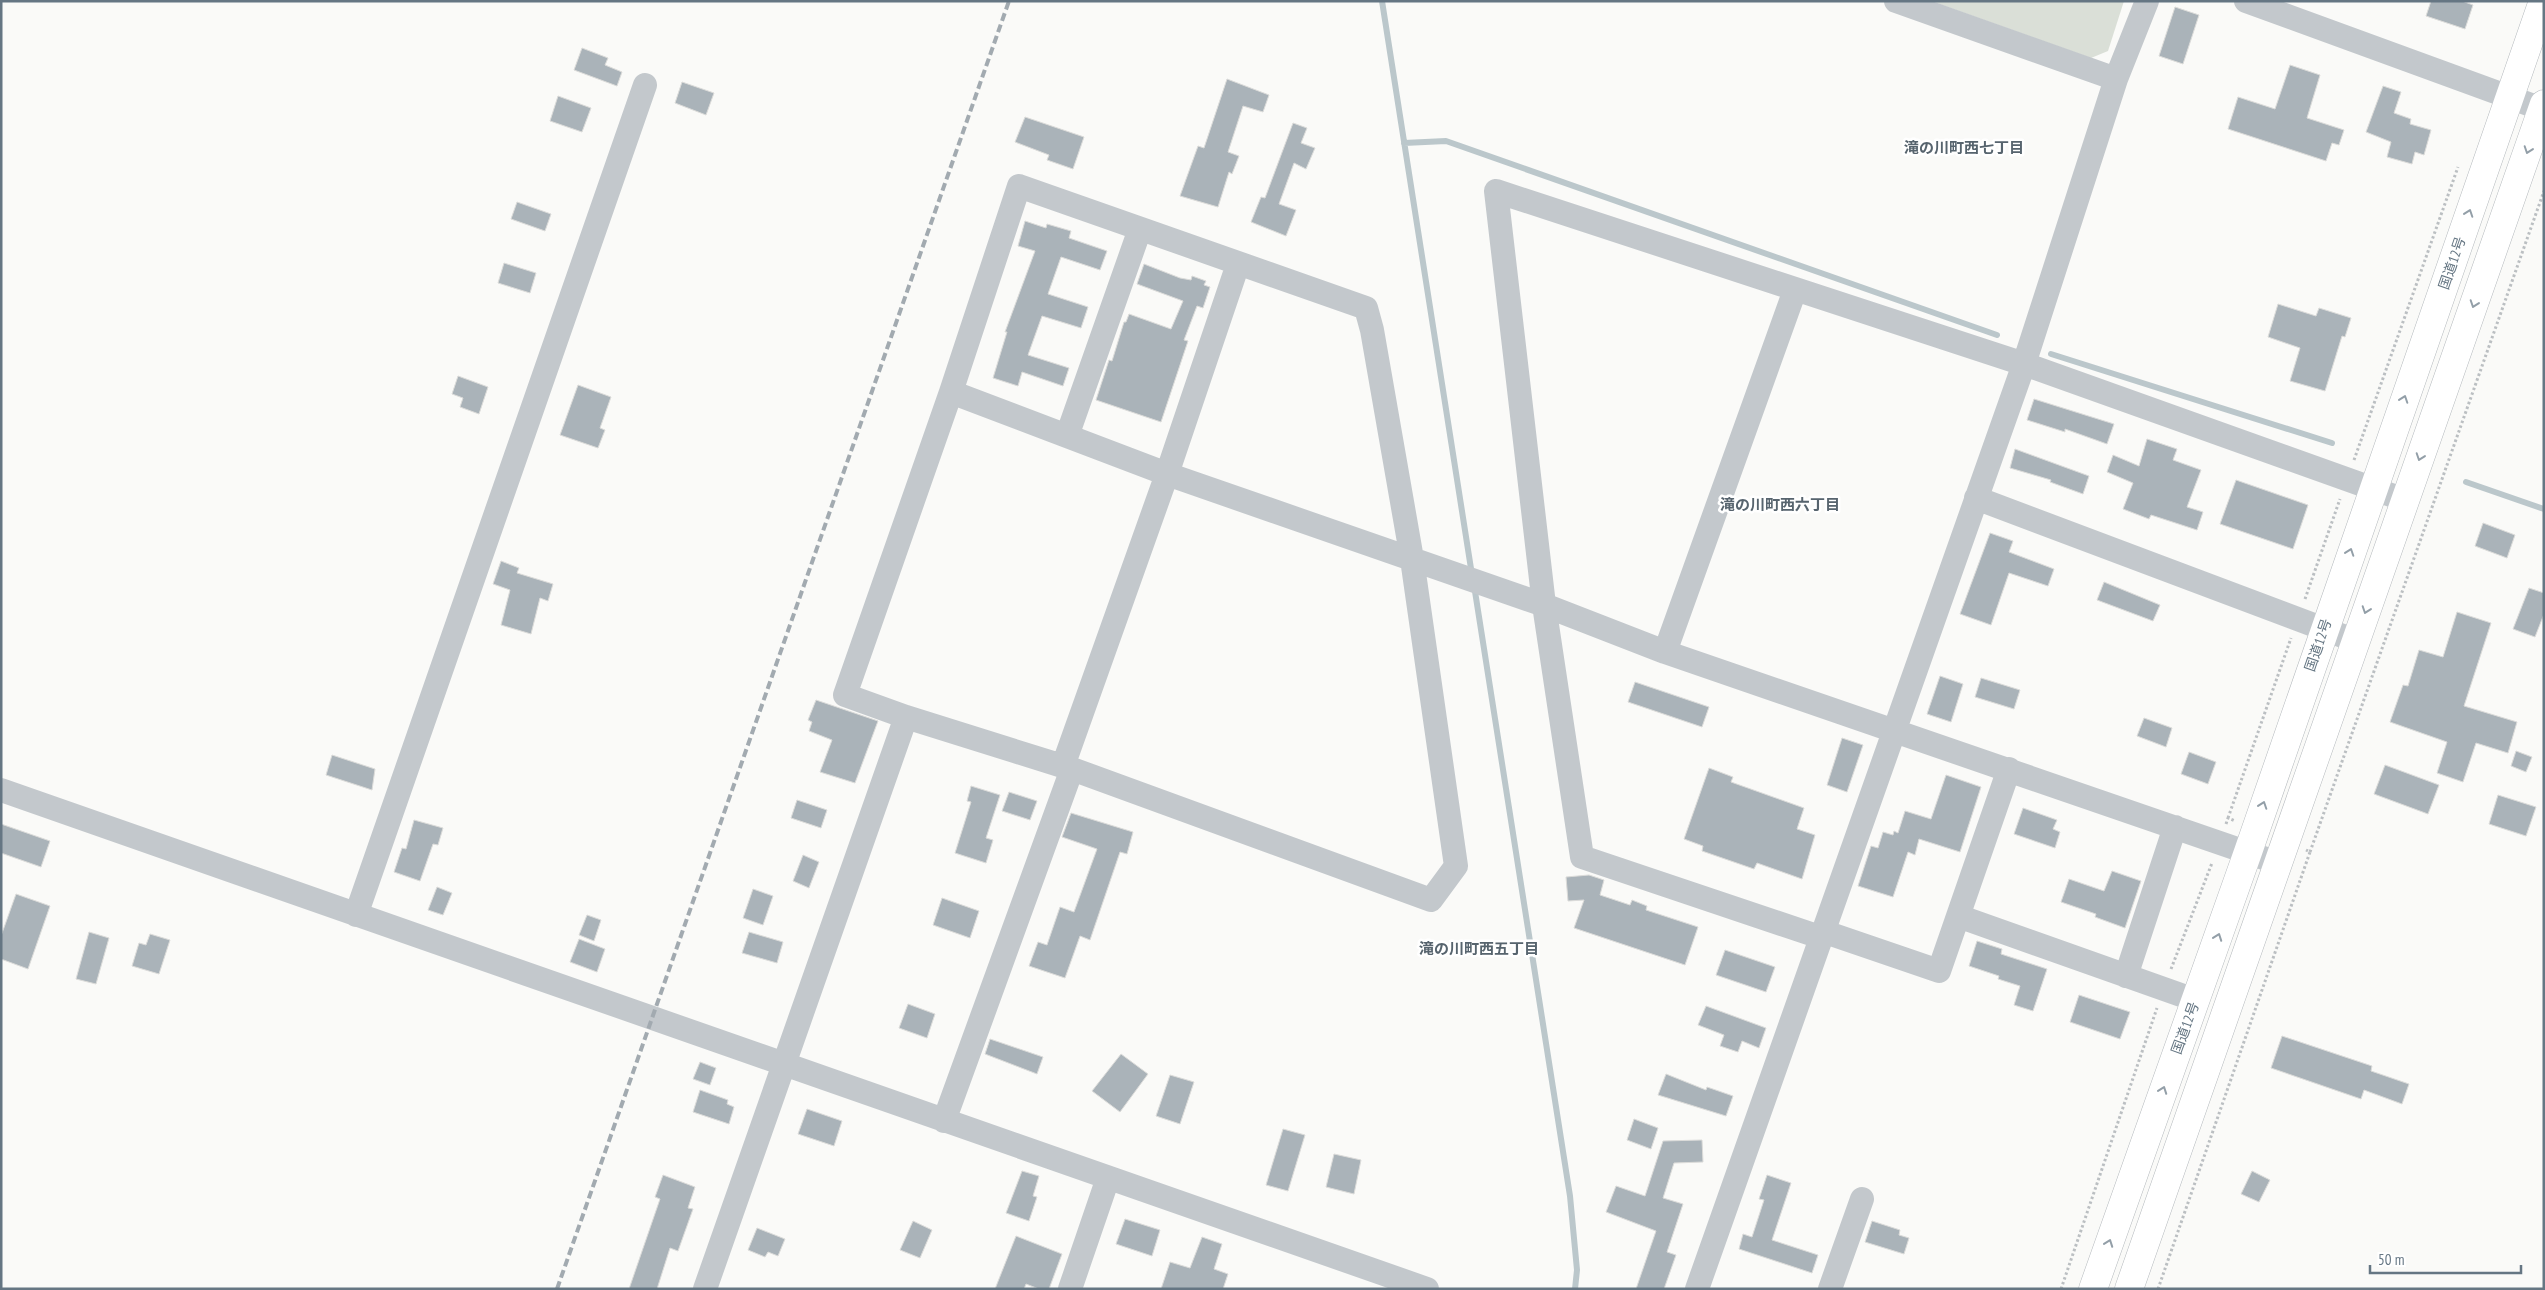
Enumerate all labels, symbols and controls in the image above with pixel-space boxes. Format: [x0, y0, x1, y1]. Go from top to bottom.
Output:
district label: 滝の川町西七丁目 [1904, 138, 2024, 157]
one-way arrow [2524, 145, 2534, 154]
one-way arrow [2463, 209, 2473, 217]
street label: 国道12号 [2435, 234, 2469, 292]
one-way arrow [2470, 299, 2480, 307]
one-way arrow [2398, 395, 2408, 404]
one-way arrow [2416, 452, 2426, 461]
district label: 滝の川町西六丁目 [1720, 495, 1840, 514]
one-way arrow [2344, 549, 2354, 557]
one-way arrow [2362, 606, 2372, 614]
street label: 国道12号 [2301, 616, 2335, 674]
one-way arrow [2258, 802, 2268, 810]
one-way arrow [2212, 933, 2222, 941]
district label: 滝の川町西五丁目 [1419, 939, 1539, 958]
street label: 国道12号 [2167, 999, 2203, 1057]
one-way arrow [2157, 1086, 2167, 1094]
one-way arrow [2103, 1239, 2113, 1248]
scale bar [2370, 1242, 2521, 1274]
text: 50 m [2378, 1250, 2404, 1269]

